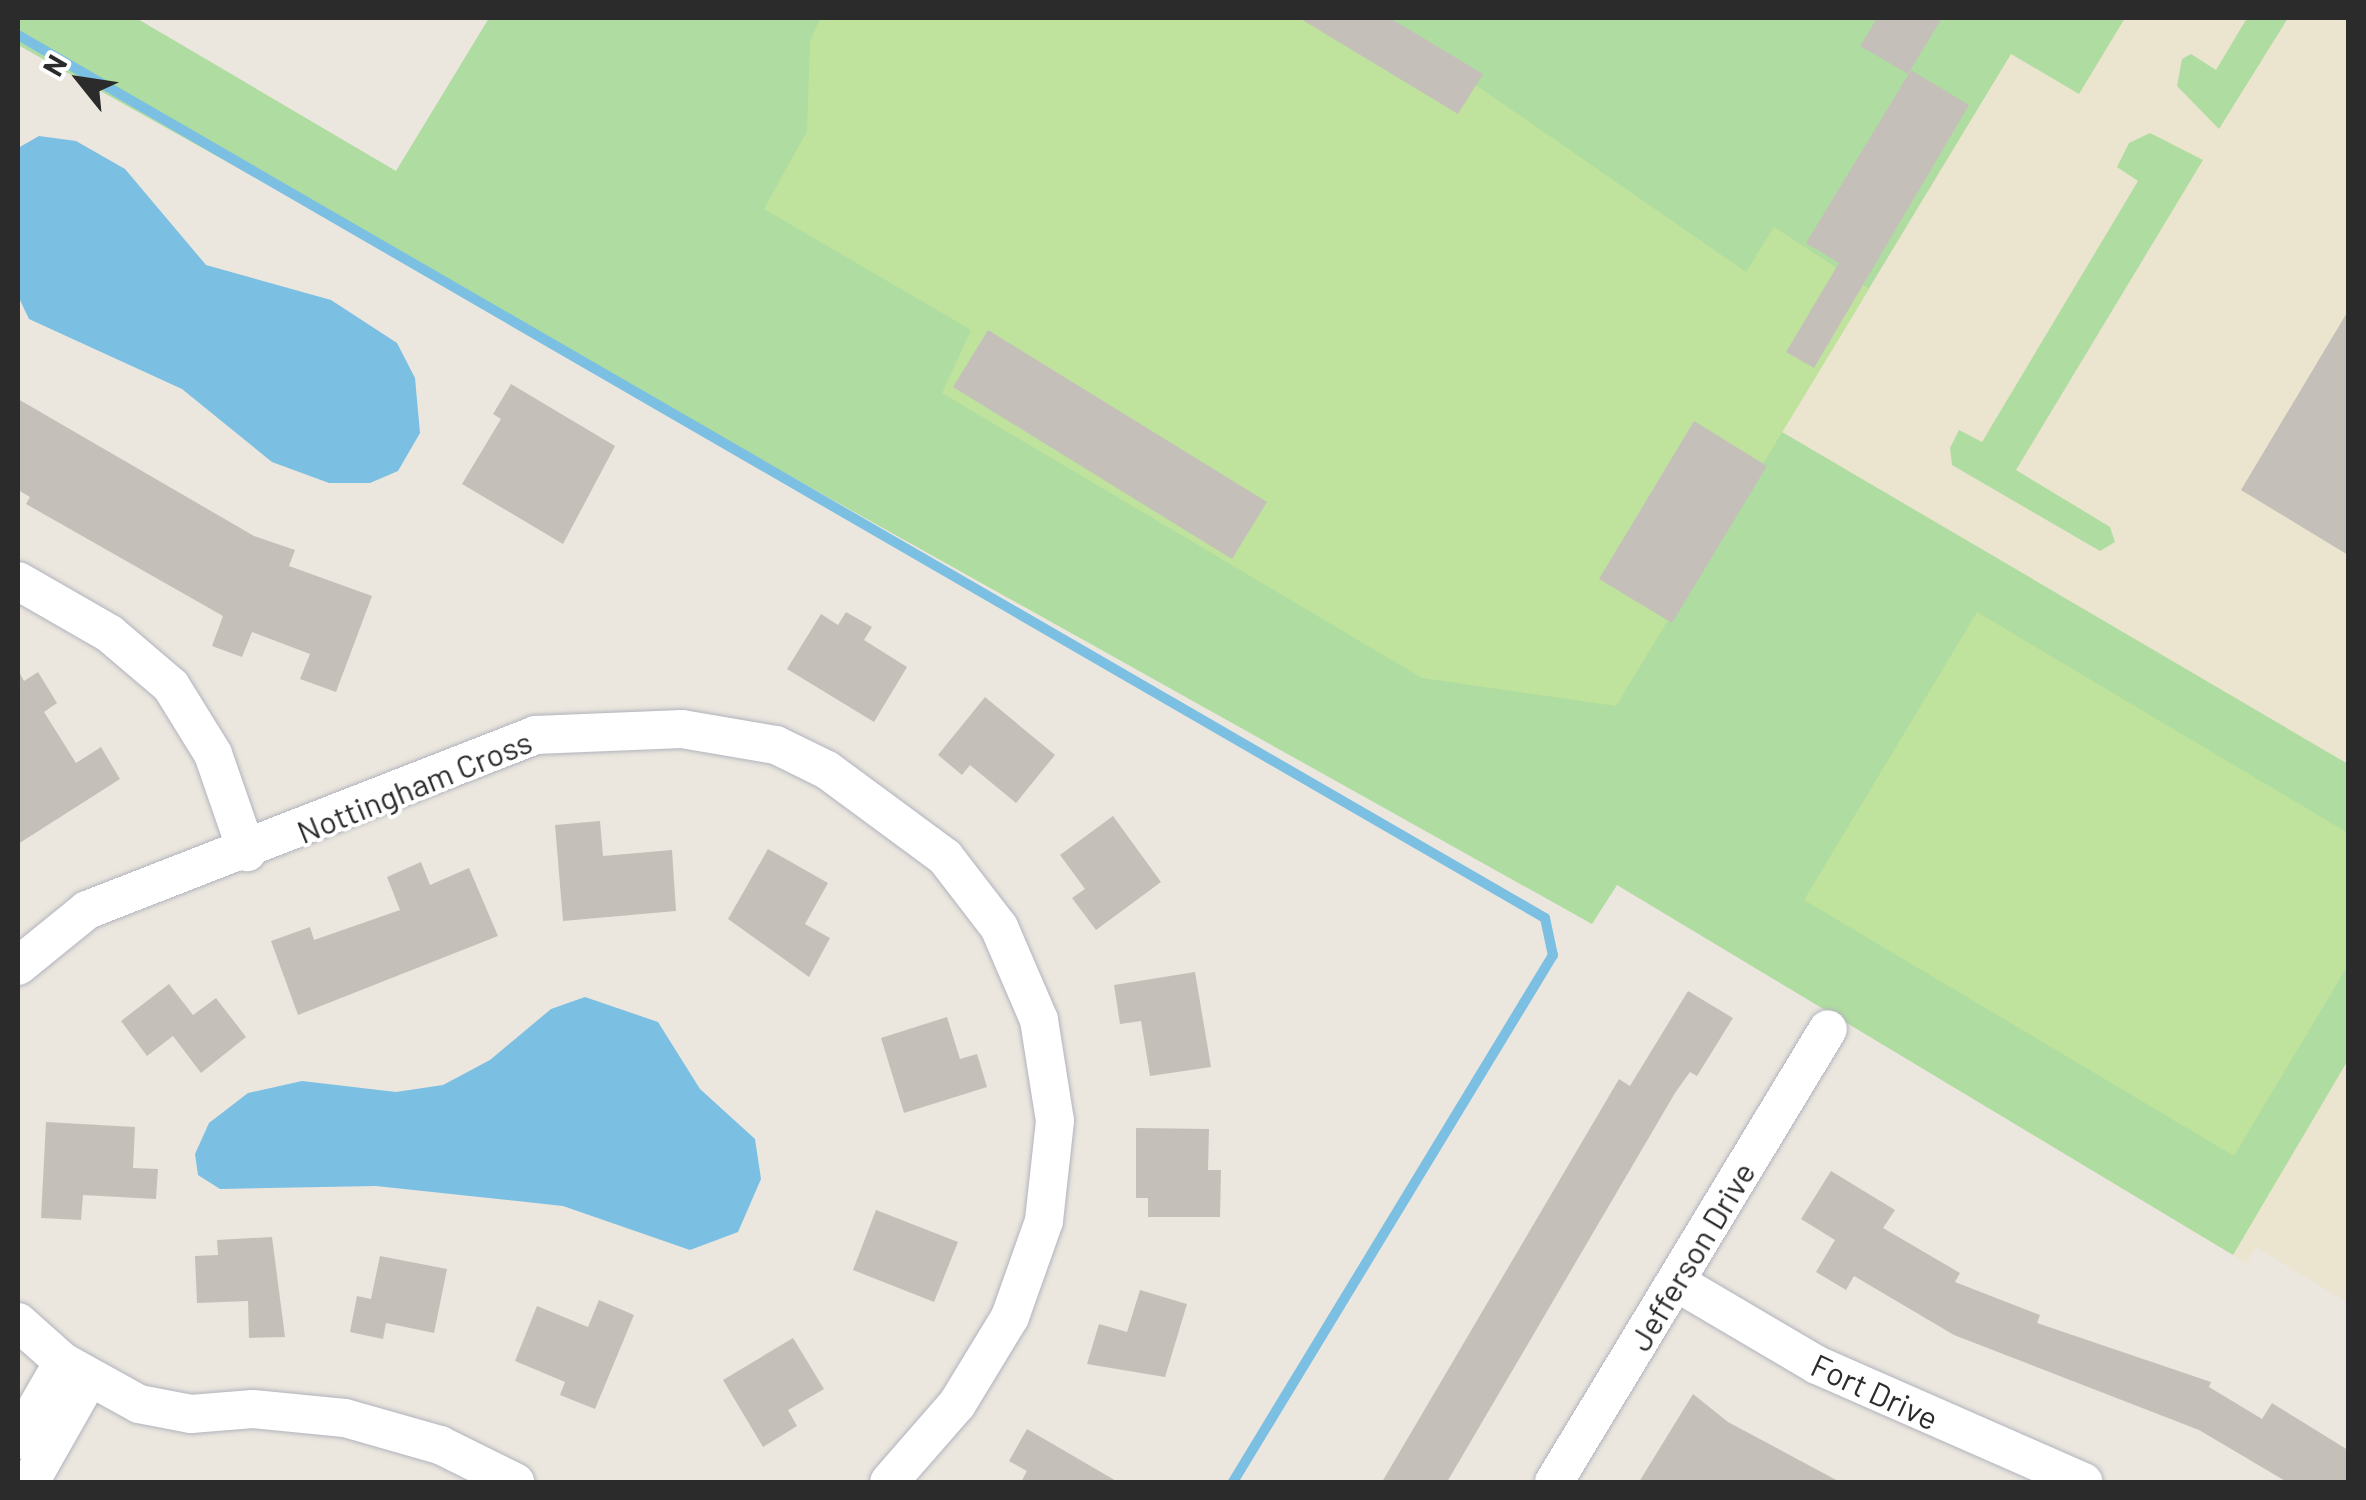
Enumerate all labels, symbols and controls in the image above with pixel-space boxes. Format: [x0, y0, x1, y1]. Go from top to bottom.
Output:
north arrow [30, 30, 130, 130]
text: N [35, 48, 73, 82]
street label: Nottingham Cross [291, 721, 537, 851]
street label: Jefferson Drive [1620, 1155, 1762, 1357]
street label: Fort Drive [1805, 1345, 1945, 1437]

